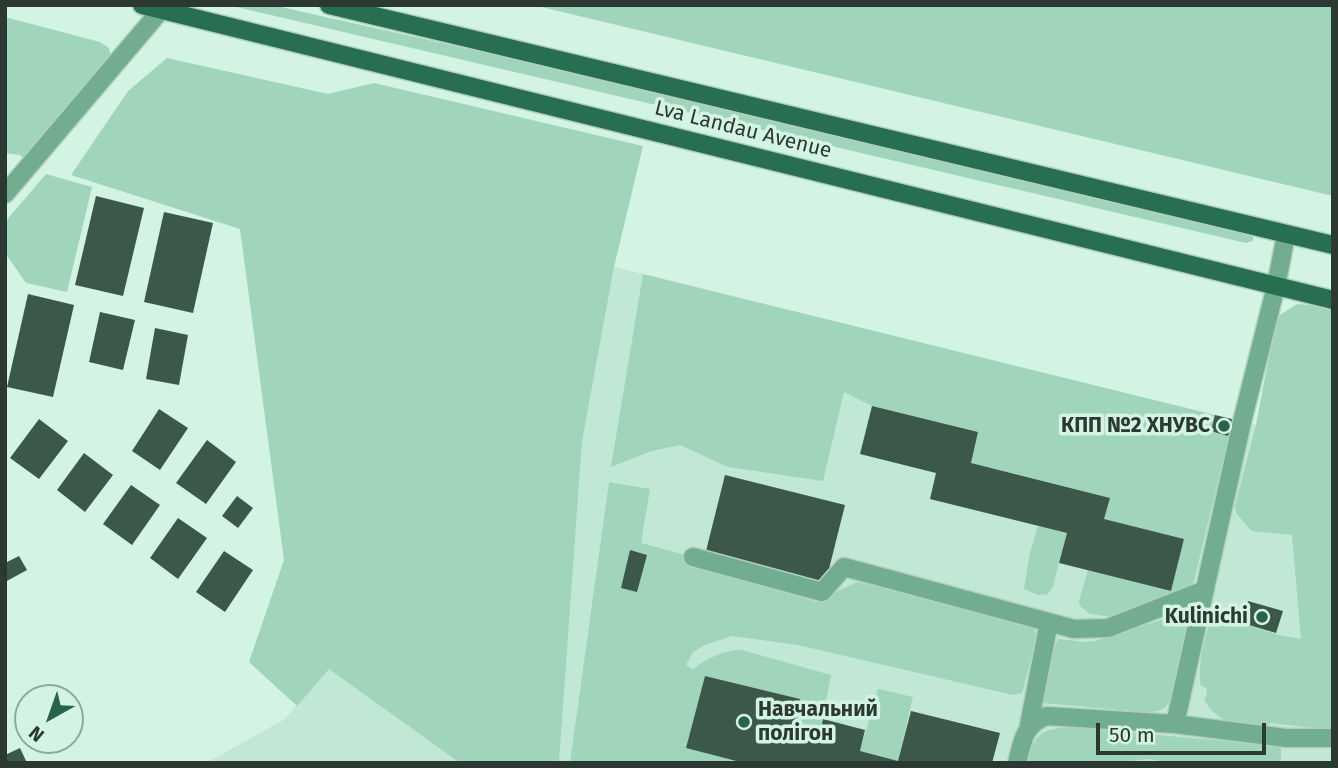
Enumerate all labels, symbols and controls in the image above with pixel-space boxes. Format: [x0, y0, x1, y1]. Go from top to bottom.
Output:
street label: Lva Landau Avenue [652, 96, 834, 164]
place label: КПП №2 ХНУВС [1061, 413, 1210, 439]
marker: КПП №2 ХНУВС [1216, 418, 1232, 434]
place label: Kulinichi [1165, 604, 1248, 630]
marker: Kulinichi [1254, 609, 1270, 625]
north arrow [14, 684, 84, 754]
place label: Навчальний полігон [758, 697, 878, 747]
scale bar [1100, 708, 1270, 752]
marker: Навчальний полігон [736, 714, 752, 730]
text: N [24, 721, 49, 747]
text: 50 m [1109, 722, 1155, 748]

